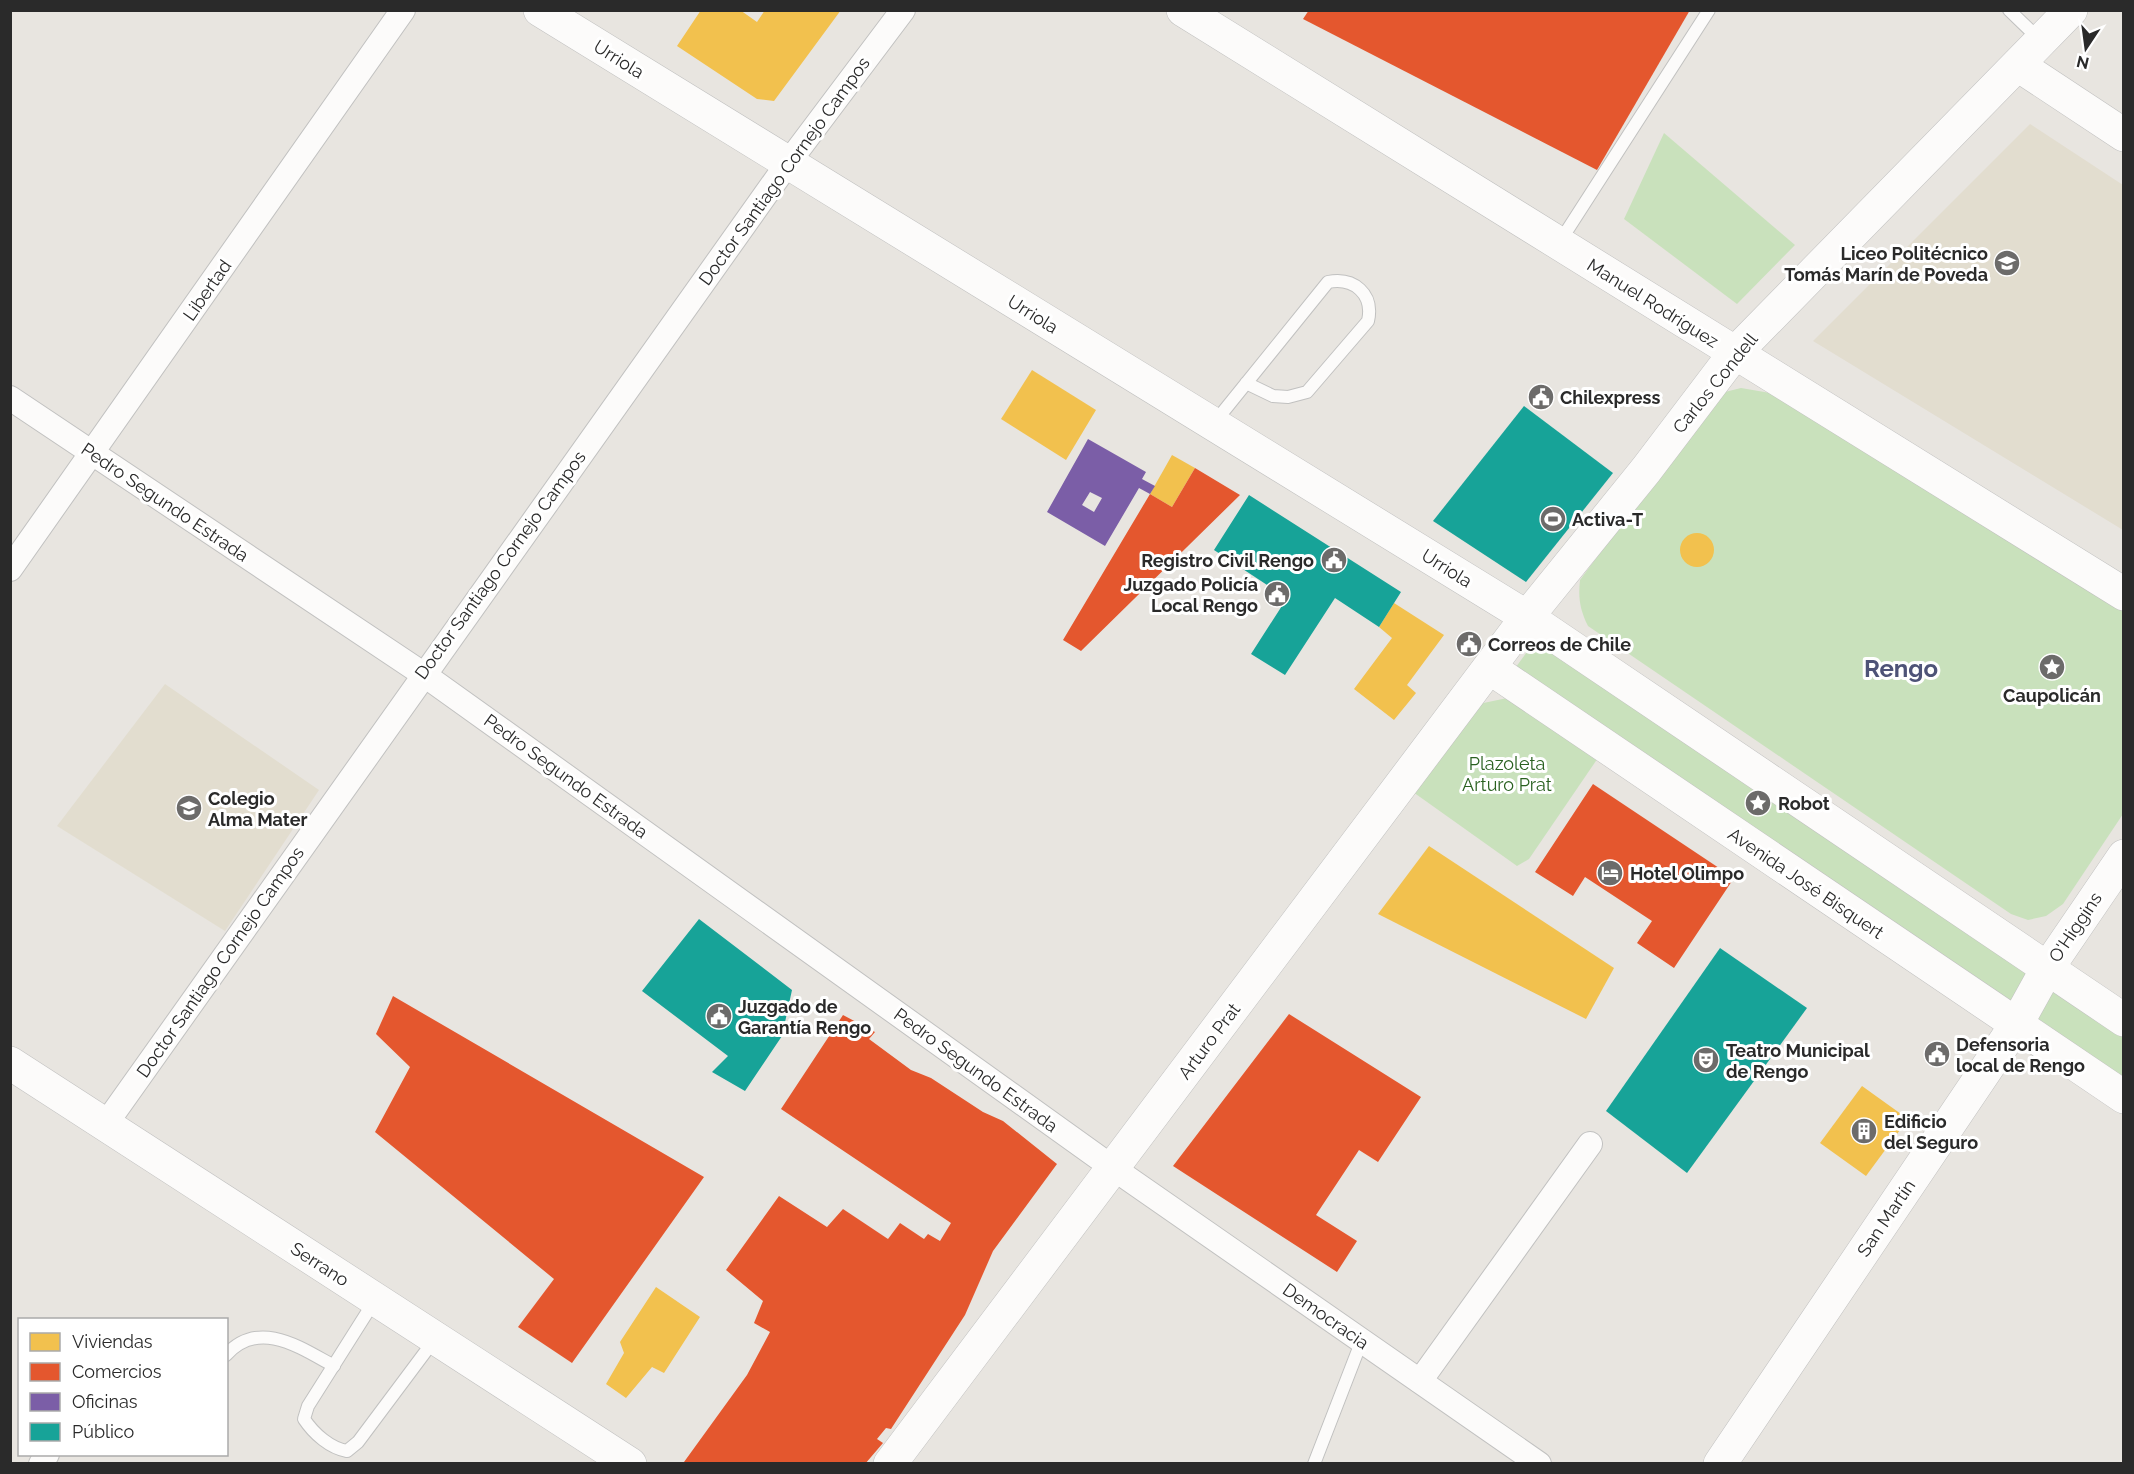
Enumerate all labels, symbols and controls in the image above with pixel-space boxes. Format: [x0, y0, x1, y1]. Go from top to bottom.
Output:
north arrow [2056, 18, 2116, 78]
street label: Urriola [590, 35, 648, 83]
text: N [2075, 51, 2091, 73]
street label: Doctor Santiago Cornejo Campos [694, 53, 874, 289]
place label: Liceo Politécnico Tomás Marín de Poveda [1784, 243, 1988, 285]
school or university icon: Liceo Politécnico Tomás Marín de Poveda [1992, 248, 2022, 278]
street label: Manuel Rodríguez [1583, 254, 1723, 352]
street label: Libertad [178, 256, 236, 324]
street label: Urriola [1004, 290, 1062, 338]
street label: Carlos Condell [1668, 329, 1762, 437]
public building icon: Chilexpress [1526, 382, 1556, 412]
place label: Chilexpress [1560, 387, 1660, 408]
street label: Pedro Segundo Estrada [77, 438, 253, 566]
street label: Doctor Santiago Cornejo Campos [410, 447, 590, 683]
sports icon: Activa-T [1538, 504, 1568, 534]
place label: Activa-T [1572, 509, 1643, 530]
street label: Urriola [1418, 544, 1476, 592]
public building icon: Registro Civil Rengo [1319, 545, 1349, 575]
place label: Registro Civil Rengo [1141, 550, 1314, 571]
place label: Juzgado Policía Local Rengo [1124, 574, 1258, 616]
public building icon: Juzgado Policía Local Rengo [1262, 579, 1292, 609]
public building icon: Correos de Chile [1454, 629, 1484, 659]
place label: Correos de Chile [1488, 634, 1631, 655]
place icon: Caupolicán [2037, 652, 2067, 682]
district label: Rengo [1864, 654, 1938, 683]
place label: Caupolicán [2003, 685, 2101, 706]
street label: Pedro Segundo Estrada [480, 710, 652, 842]
park label: Plazoleta Arturo Prat [1462, 753, 1552, 795]
place label: Colegio Alma Mater [208, 788, 307, 830]
place icon: Robot [1743, 788, 1773, 818]
school or university icon: Colegio Alma Mater [174, 793, 204, 823]
place label: Robot [1778, 793, 1830, 814]
street label: Avenida José Bisquert [1724, 823, 1888, 943]
street label: Doctor Santiago Cornejo Campos [132, 842, 308, 1081]
hotel icon: Hotel Olimpo [1595, 858, 1625, 888]
place label: Hotel Olimpo [1630, 863, 1744, 884]
street label: O'Higgins [2044, 888, 2106, 966]
place label: Juzgado de Garantía Rengo [738, 996, 871, 1038]
street label: Arturo Prat [1174, 999, 1244, 1083]
public building icon: Juzgado de Garantía Rengo [704, 1001, 734, 1031]
street label: Pedro Segundo Estrada [890, 1004, 1062, 1136]
place label: Defensoria local de Rengo [1956, 1034, 2085, 1076]
public building icon: Defensoria local de Rengo [1922, 1039, 1952, 1069]
place label: Teatro Municipal de Rengo [1726, 1040, 1870, 1082]
theatre icon: Teatro Municipal de Rengo [1691, 1045, 1721, 1075]
place label: Edificio del Seguro [1884, 1111, 1978, 1153]
building icon: Edificio del Seguro [1849, 1116, 1879, 1146]
street label: San Martín [1853, 1176, 1919, 1260]
street label: Serrano [287, 1237, 353, 1291]
street label: Democracia [1279, 1279, 1373, 1353]
legend [18, 1318, 228, 1456]
text: Viviendas [72, 1331, 153, 1352]
text: Comercios [72, 1361, 162, 1382]
text: Oficinas [72, 1391, 138, 1412]
text: Público [72, 1421, 135, 1442]

